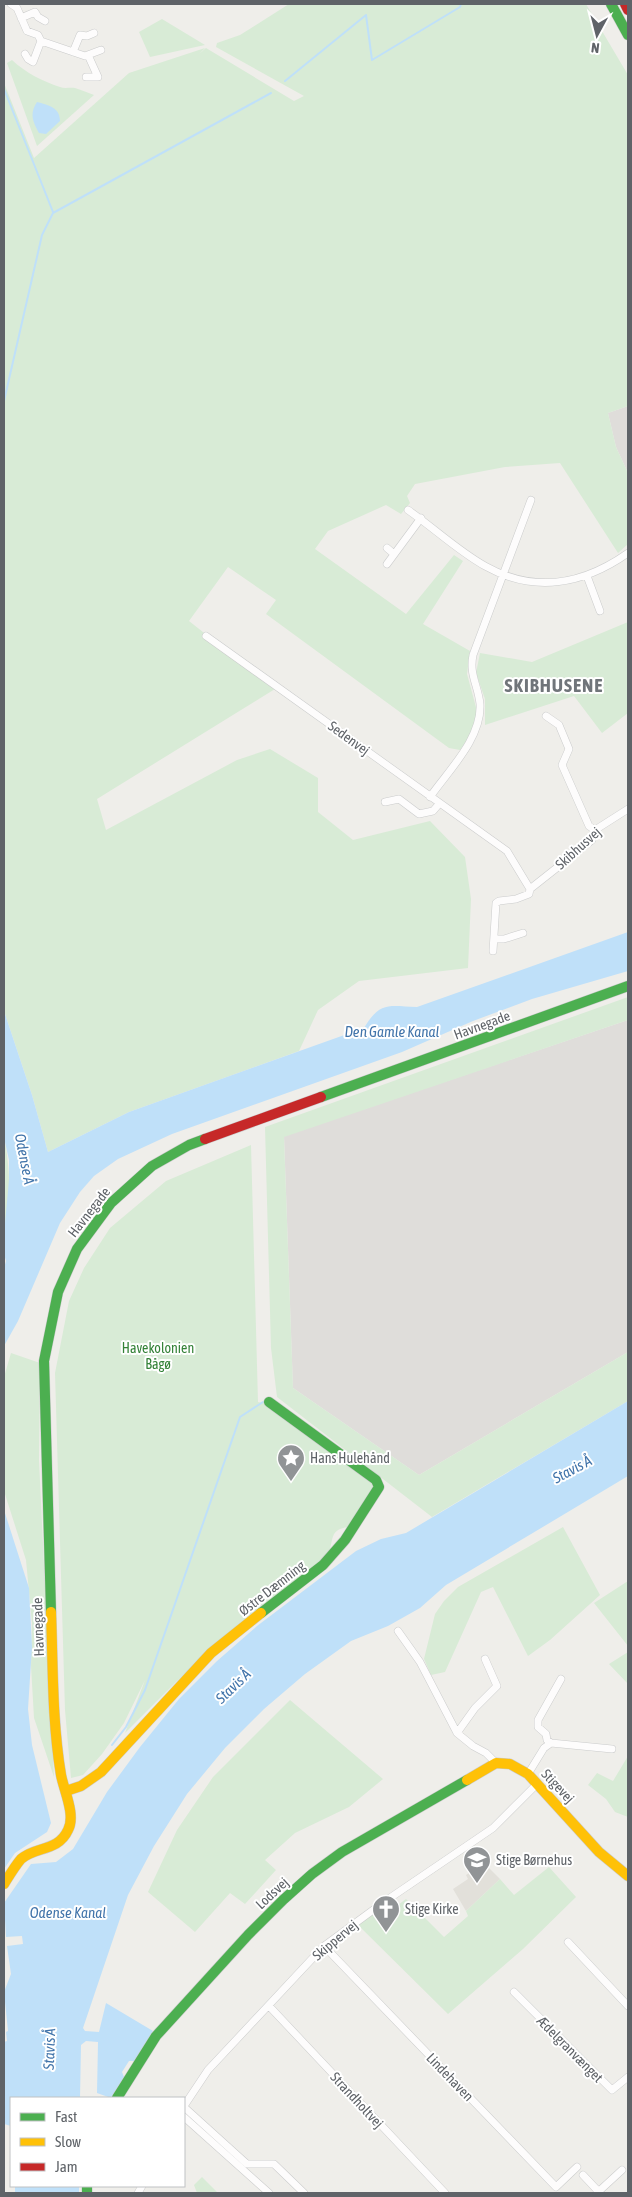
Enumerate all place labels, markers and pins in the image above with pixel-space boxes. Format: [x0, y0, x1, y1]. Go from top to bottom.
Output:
place icon: Hans Hulehånd [276, 1443, 306, 1482]
place label: Hans Hulehånd [310, 1450, 390, 1466]
school or university icon: Stige Børnehus [462, 1845, 492, 1884]
place label: Stige Børnehus [496, 1852, 572, 1868]
church icon: Stige Kirke [371, 1894, 401, 1933]
place label: Stige Kirke [405, 1901, 459, 1917]

